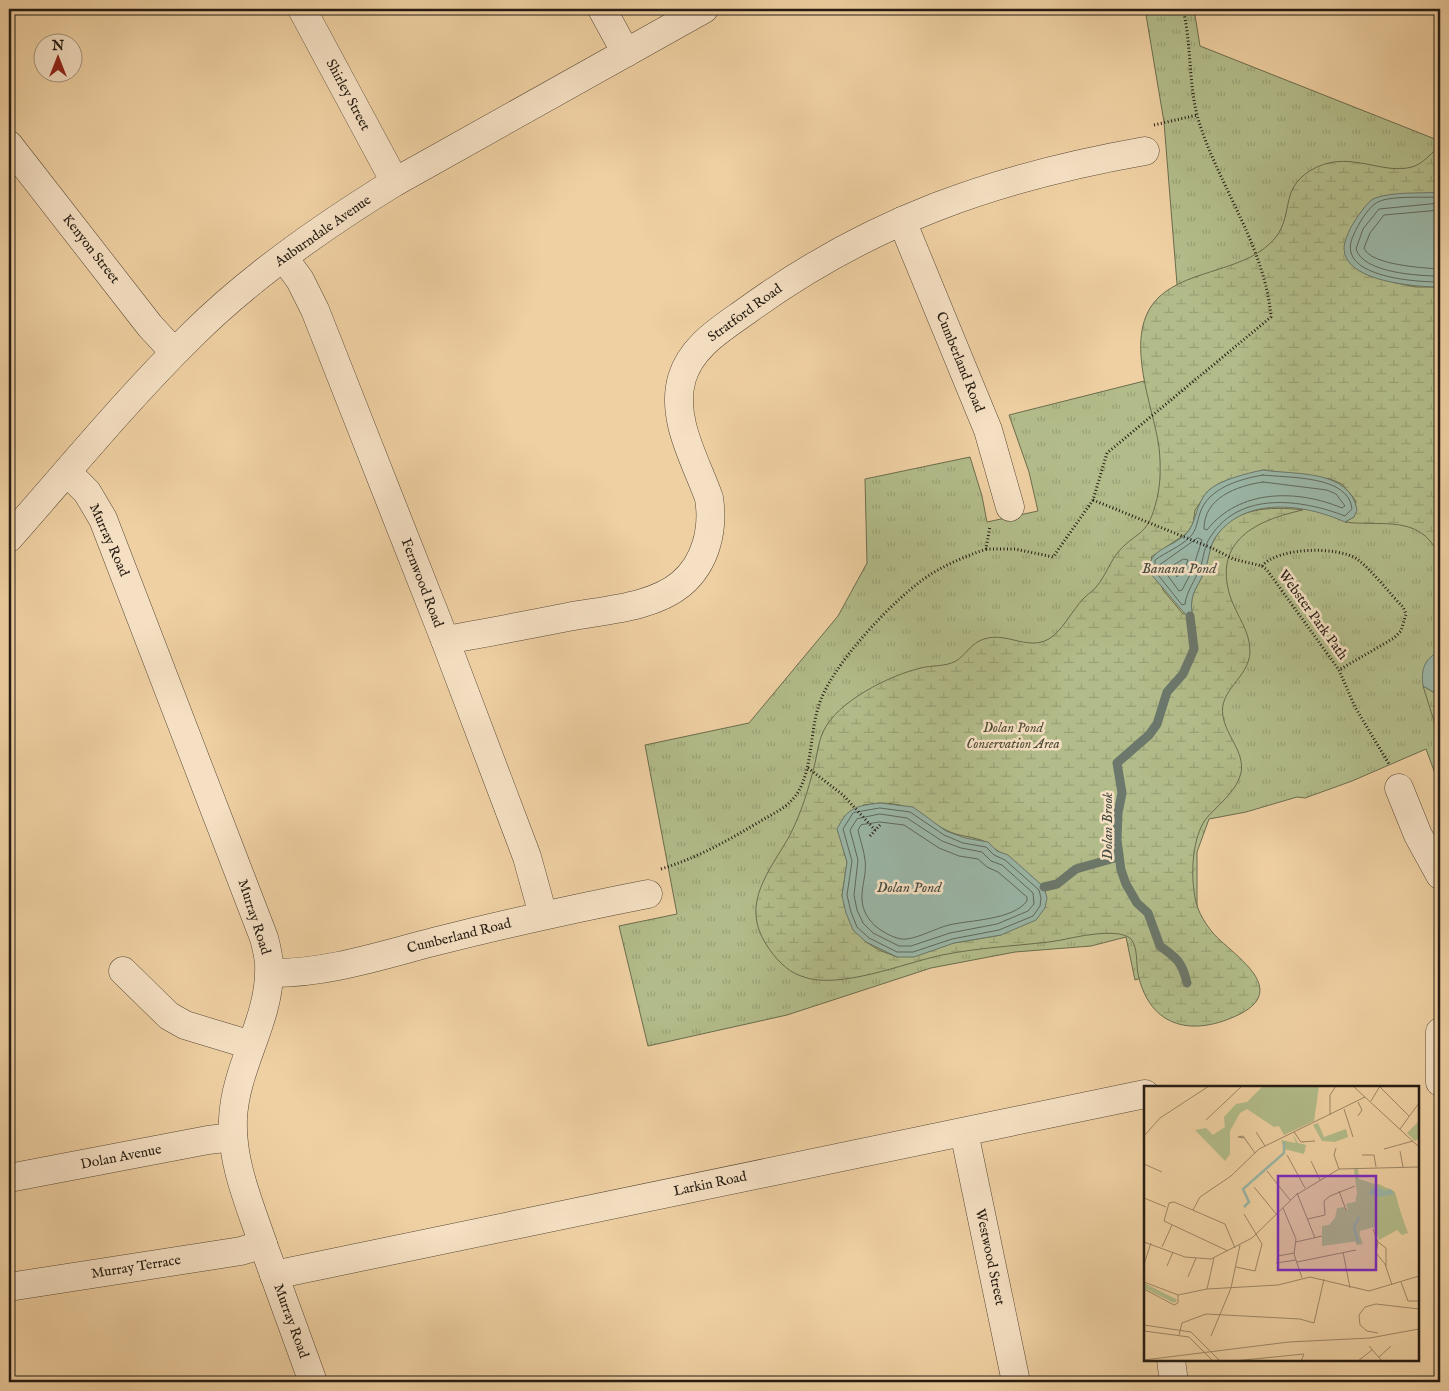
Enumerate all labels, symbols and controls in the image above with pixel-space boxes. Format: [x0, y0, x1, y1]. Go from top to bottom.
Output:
north arrow [32, 32, 82, 82]
text: N [51, 37, 64, 55]
street label: Shirley Street [322, 56, 374, 134]
street label: Auburndale Avenue [271, 191, 375, 272]
street label: Kenyon Street [58, 211, 124, 288]
street label: Stratford Road [704, 280, 786, 346]
street label: Cumberland Road [932, 309, 989, 415]
street label: Murray Road [85, 501, 133, 580]
street label: Fernwood Road [397, 536, 447, 631]
water label: Banana Pond [1142, 559, 1217, 578]
street label: Webster Park Path [1274, 566, 1352, 664]
park label: Dolan Pond Conservation Area [966, 719, 1060, 753]
water label: Dolan Brook [1098, 792, 1117, 860]
street label: Murray Road [233, 877, 275, 957]
water label: Dolan Pond [877, 878, 942, 897]
street label: Cumberland Road [405, 914, 513, 958]
inset map [1144, 1086, 1419, 1361]
street label: Dolan Avenue [79, 1140, 163, 1174]
street label: Larkin Road [672, 1167, 749, 1201]
street label: Westwood Street [971, 1207, 1009, 1307]
street label: Murray Terrace [90, 1251, 183, 1283]
street label: Murray Road [269, 1281, 313, 1361]

